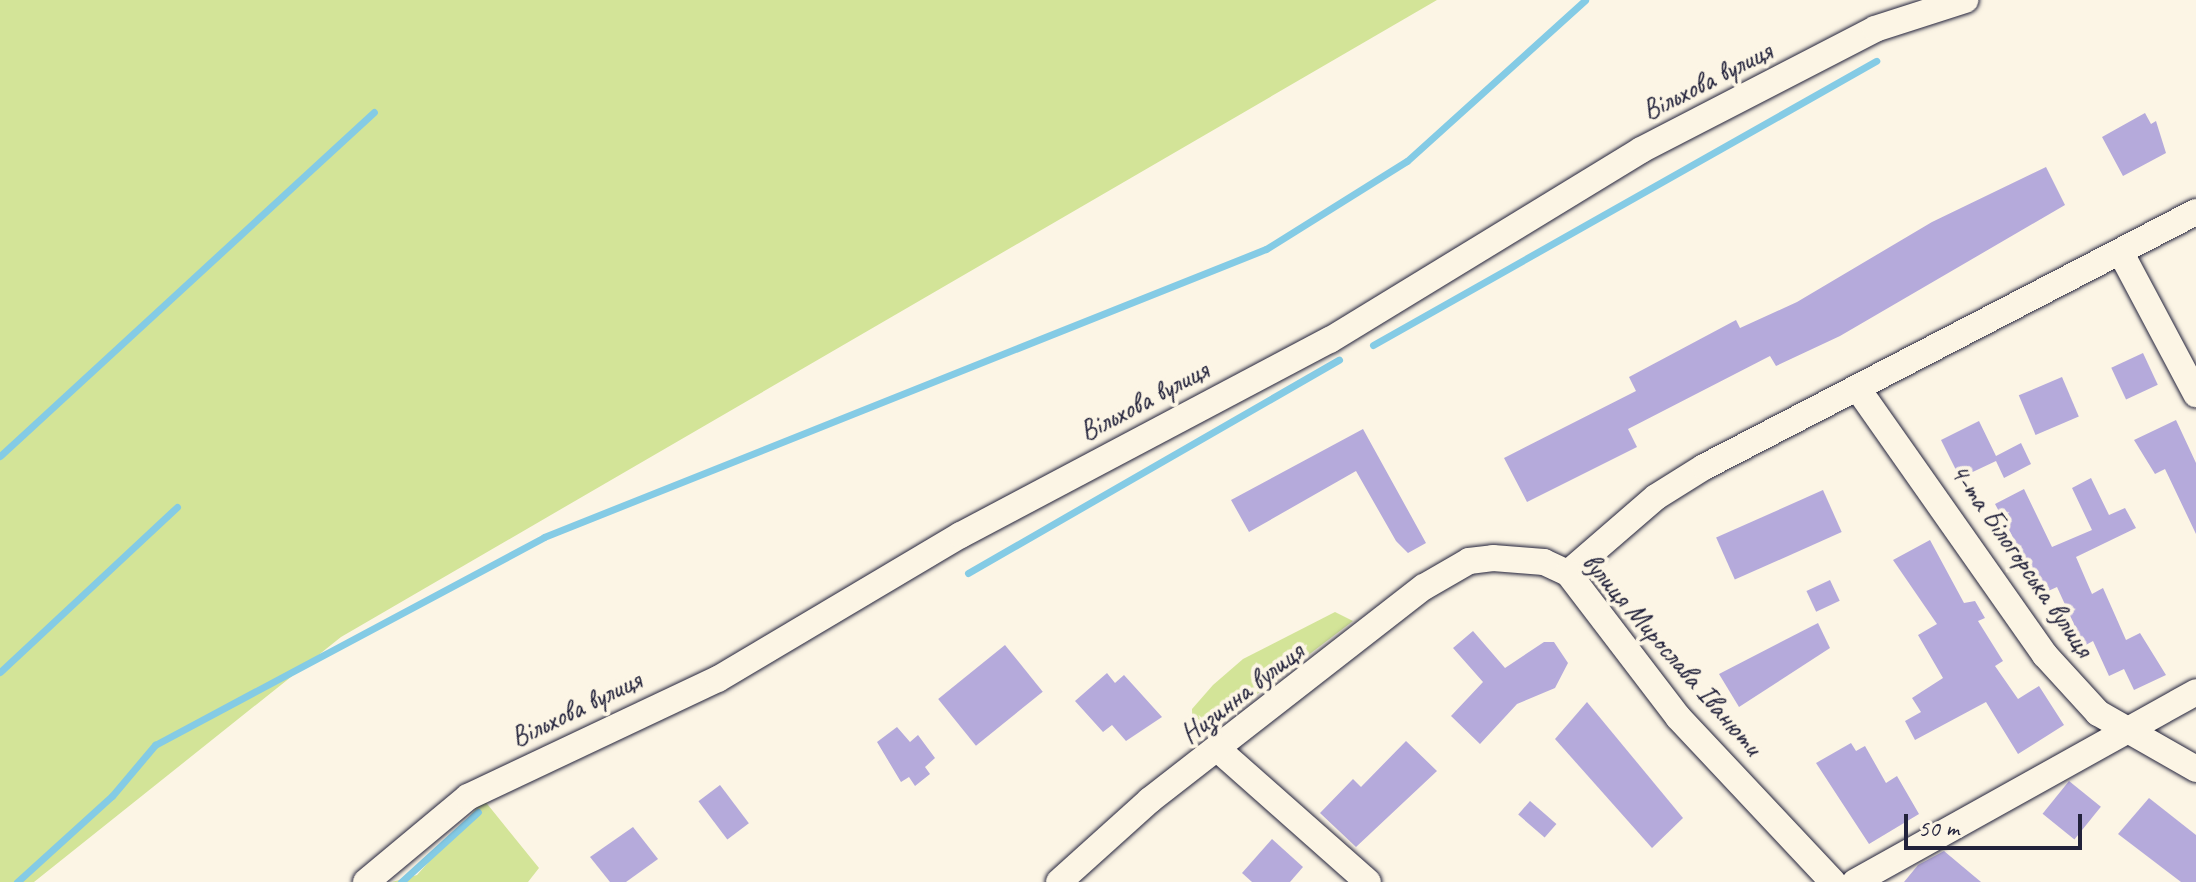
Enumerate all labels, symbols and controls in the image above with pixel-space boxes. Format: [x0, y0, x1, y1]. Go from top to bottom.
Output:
street label: Вільхова вулиця [1636, 34, 1778, 128]
street label: Вільхова вулиця [1073, 353, 1215, 449]
street label: 4-та Білогорська вулиця [1943, 457, 2101, 663]
street label: вулиця Мирослава Іванюти [1575, 546, 1769, 762]
street label: Низинна вулиця [1174, 635, 1310, 751]
street label: Вільхова вулиця [505, 663, 647, 755]
scale bar [1908, 798, 2086, 848]
text: 50 m [1918, 813, 1959, 843]

